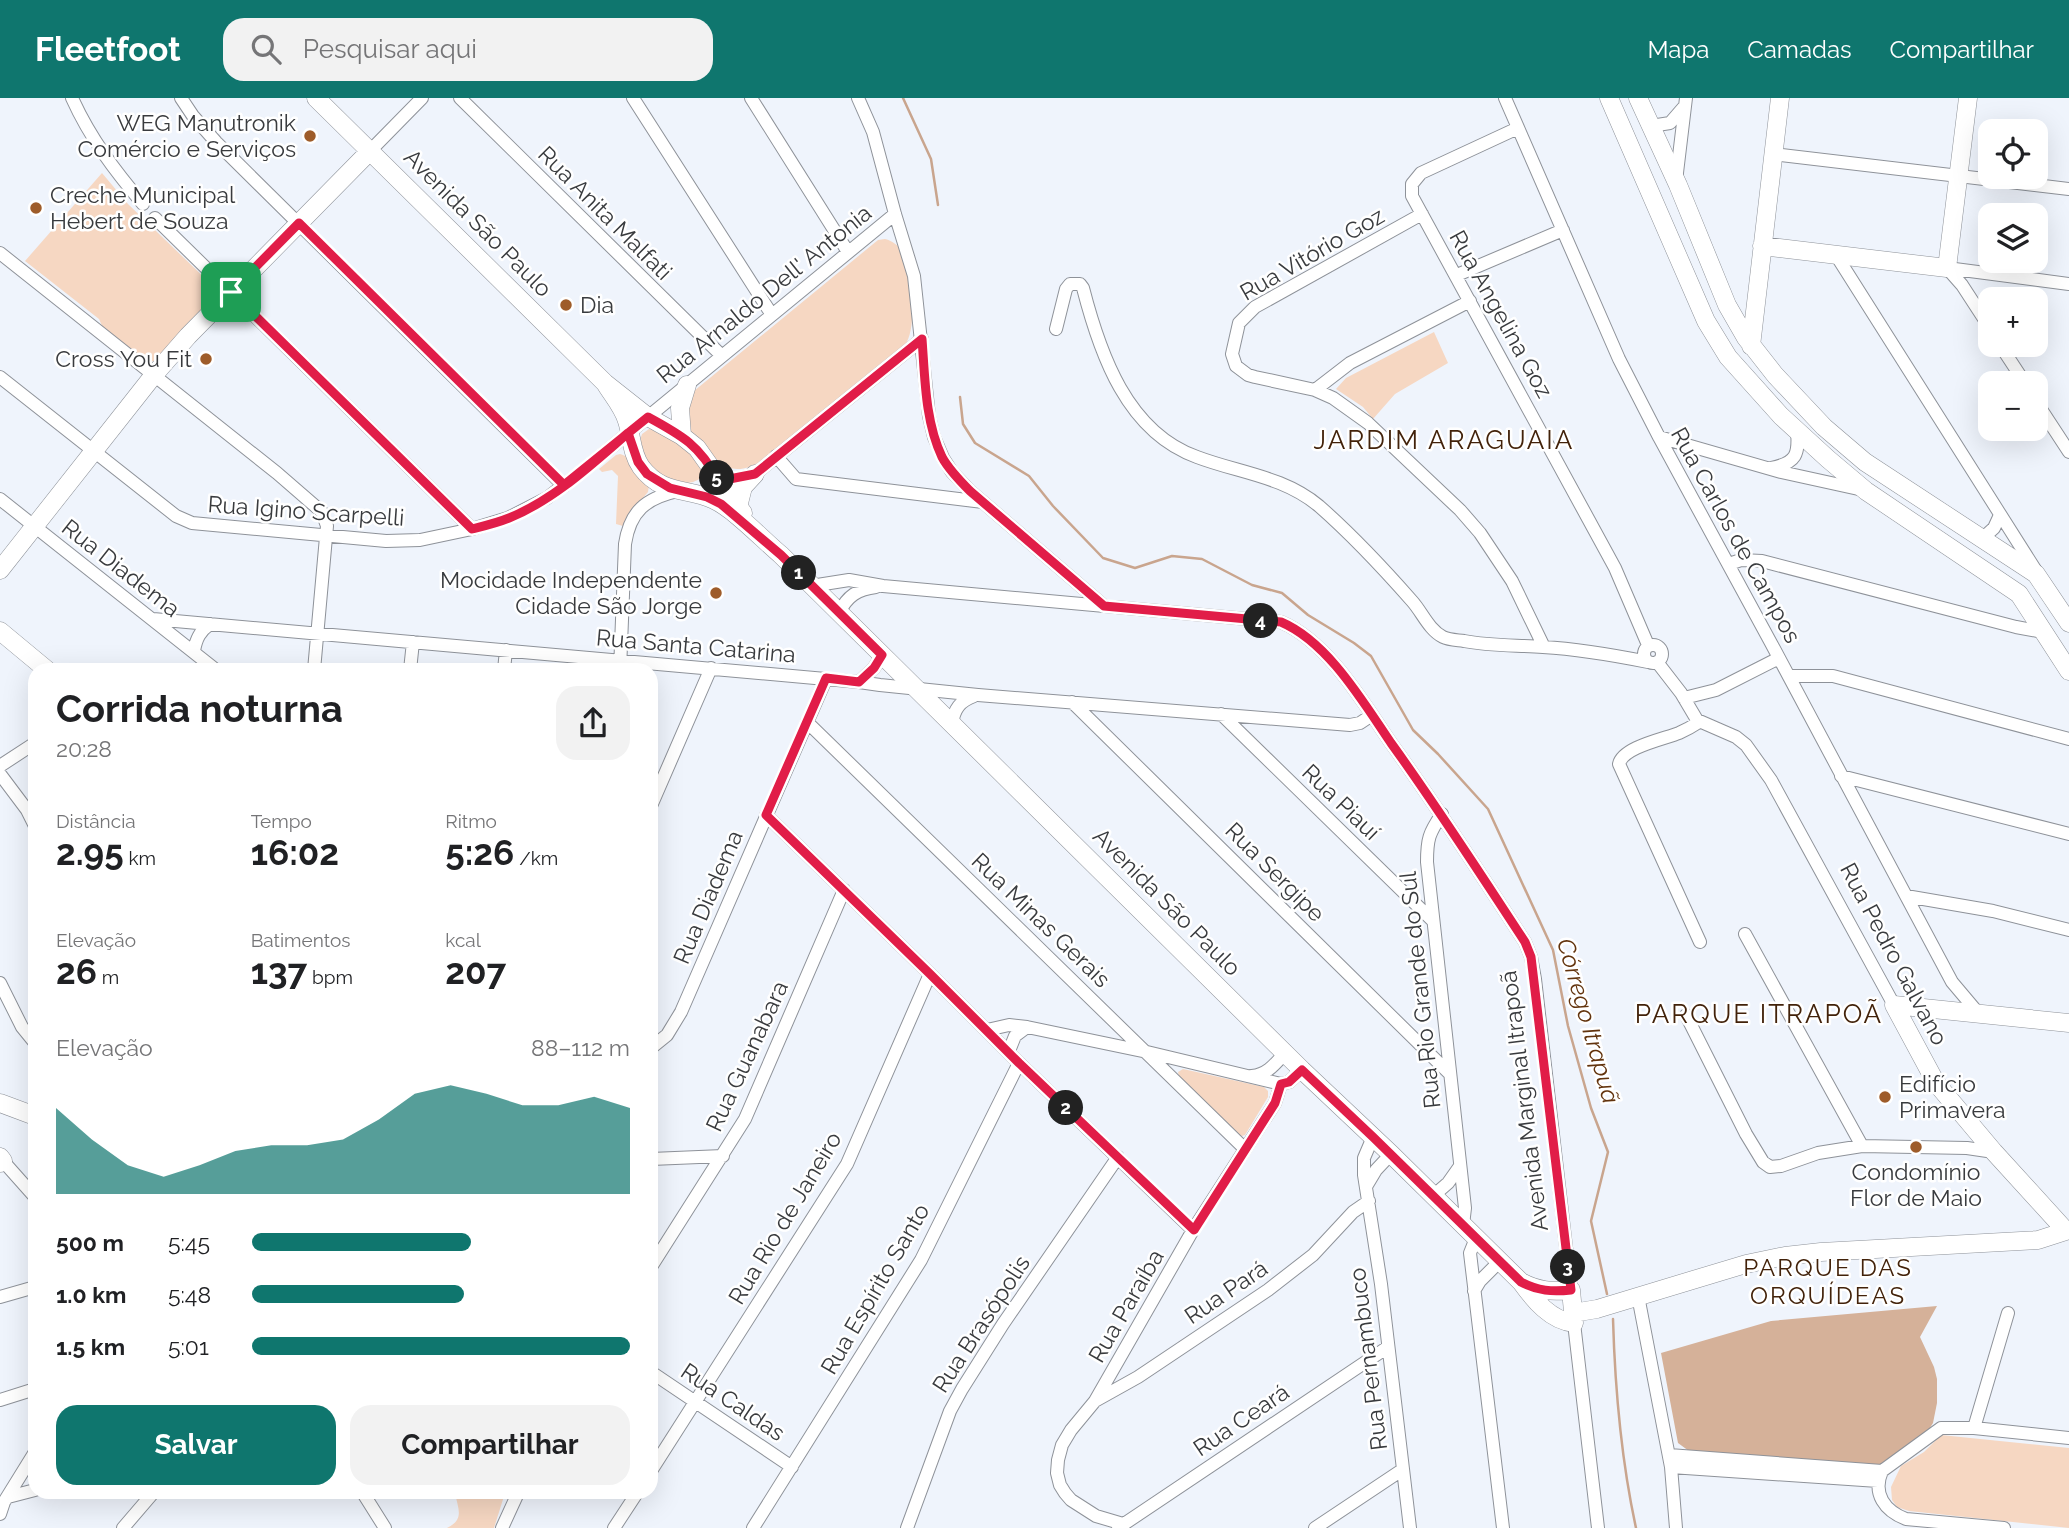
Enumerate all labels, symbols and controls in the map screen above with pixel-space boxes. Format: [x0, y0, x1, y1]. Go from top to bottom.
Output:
search box [223, 18, 713, 81]
text: Fleetfoot [35, 30, 181, 69]
icon: search [247, 30, 285, 68]
text: Pesquisar aqui [303, 34, 477, 64]
text: Mapa [1647, 35, 1709, 64]
text: Camadas [1747, 35, 1852, 64]
text: Compartilhar [1890, 35, 2034, 64]
place label: WEG Manutronik Comércio e Serviços [78, 109, 296, 162]
map controls [1978, 119, 2048, 441]
button: locate [1978, 119, 2048, 189]
marker: WEG Manutronik Comércio e Serviços [302, 128, 318, 144]
street label: Rua Anita Malfati [533, 140, 678, 285]
street label: Avenida São Paulo [399, 143, 558, 302]
place label: Creche Municipal Hebert de Souza [50, 181, 236, 234]
street label: Rua Arnaldo Dell' Antonia [651, 199, 876, 388]
marker: Creche Municipal Hebert de Souza [28, 200, 44, 216]
street label: Rua Vitório Goz [1235, 201, 1389, 306]
button: layers [1978, 203, 2048, 273]
street label: Rua Angelina Goz [1444, 225, 1559, 402]
pin [201, 262, 261, 322]
icon: arrive [212, 273, 250, 311]
button: + [1978, 287, 2048, 357]
place label: Dia [580, 291, 614, 318]
marker: Dia [558, 297, 574, 313]
place label: Cross You Fit [55, 345, 192, 372]
marker: Cross You Fit [198, 351, 214, 367]
button: − [1978, 371, 2048, 441]
street label: Rua Carlos de Campos [1666, 422, 1807, 647]
district label: JARDIM ARAGUAIA [1314, 425, 1574, 455]
pin: 5 [700, 460, 734, 496]
text: 5 [711, 466, 722, 488]
street label: Rua Igino Scarpelli [207, 490, 405, 531]
street label: Rua Diadema [57, 513, 186, 622]
pin: 1 [782, 556, 816, 590]
text: 1 [794, 561, 803, 583]
place label: Mocidade Independente Cidade São Jorge [440, 566, 702, 619]
marker: Mocidade Independente Cidade São Jorge [708, 585, 724, 601]
pin: 4 [1244, 603, 1278, 638]
text: 4 [1255, 609, 1266, 631]
street label: Rua Santa Catarina [595, 623, 797, 668]
text: Corrida noturna [56, 686, 343, 731]
button: share [556, 686, 630, 760]
text: 20:28 [56, 735, 112, 762]
street label: Rua Piauí [1297, 758, 1386, 846]
text: Distância [56, 810, 136, 832]
text: Tempo [251, 810, 312, 832]
text: Ritmo [445, 810, 497, 832]
street label: Rua Sergipe [1220, 816, 1331, 927]
street label: Avenida São Paulo [1088, 822, 1247, 981]
street label: Rua Diadema [667, 826, 748, 968]
text: 2.95 [56, 832, 124, 873]
text: 16:02 [251, 832, 339, 873]
text: 5:26 [445, 832, 514, 873]
text: km [124, 847, 156, 869]
text: /km [514, 847, 558, 869]
street label: Rua Minas Gerais [967, 847, 1116, 992]
street label: Rua Pedro Galvano [1835, 858, 1954, 1050]
street label: Rua Rio Grande do Sul [1394, 869, 1445, 1110]
text: Elevação [56, 929, 136, 951]
text: Batimentos [251, 929, 350, 951]
text: kcal [445, 929, 481, 951]
water label: Córrego Itrapuã [1551, 935, 1626, 1107]
text: 26 [56, 951, 97, 992]
text: 137 [251, 951, 307, 992]
text: 207 [445, 951, 506, 992]
text: m [97, 966, 119, 988]
text: bpm [307, 966, 353, 988]
street label: Avenida Marginal Itrapoã [1494, 969, 1553, 1233]
street label: Rua Guanabara [700, 976, 793, 1135]
district label: PARQUE ITRAPOÃ [1635, 999, 1883, 1029]
text: Elevação [56, 1034, 153, 1061]
text: 88–112 m [531, 1034, 630, 1061]
place label: Edifício Primavera [1899, 1070, 2006, 1123]
marker: Edifício Primavera [1877, 1089, 1893, 1105]
pin: 2 [1048, 1090, 1084, 1126]
text: 2 [1060, 1096, 1071, 1118]
street label: Rua Rio de Janeiro [722, 1127, 847, 1309]
marker: Condomínio Flor de Maio [1908, 1139, 1924, 1155]
place label: Condomínio Flor de Maio [1850, 1158, 1982, 1211]
street label: Rua Espírito Santo [815, 1199, 934, 1379]
text: 500 m [56, 1229, 124, 1256]
text: 5:45 [168, 1229, 210, 1256]
street label: Rua Paraíba [1082, 1244, 1169, 1367]
street label: Rua Brasópolis [926, 1250, 1035, 1397]
pin: 3 [1550, 1250, 1586, 1284]
district label: PARQUE DAS ORQUÍDEAS [1743, 1253, 1913, 1310]
street label: Rua Pará [1179, 1254, 1272, 1329]
text: 3 [1562, 1255, 1573, 1277]
street label: Rua Pernambuco [1343, 1266, 1392, 1452]
text: 1.0 km [56, 1281, 126, 1308]
text: 5:48 [168, 1281, 211, 1308]
text: 1.5 km [56, 1333, 125, 1360]
text: 5:01 [168, 1333, 209, 1360]
street label: Rua Caldas [676, 1357, 790, 1446]
street label: Rua Ceará [1188, 1378, 1294, 1461]
button: Salvar [56, 1405, 336, 1485]
button: Compartilhar [350, 1405, 630, 1485]

